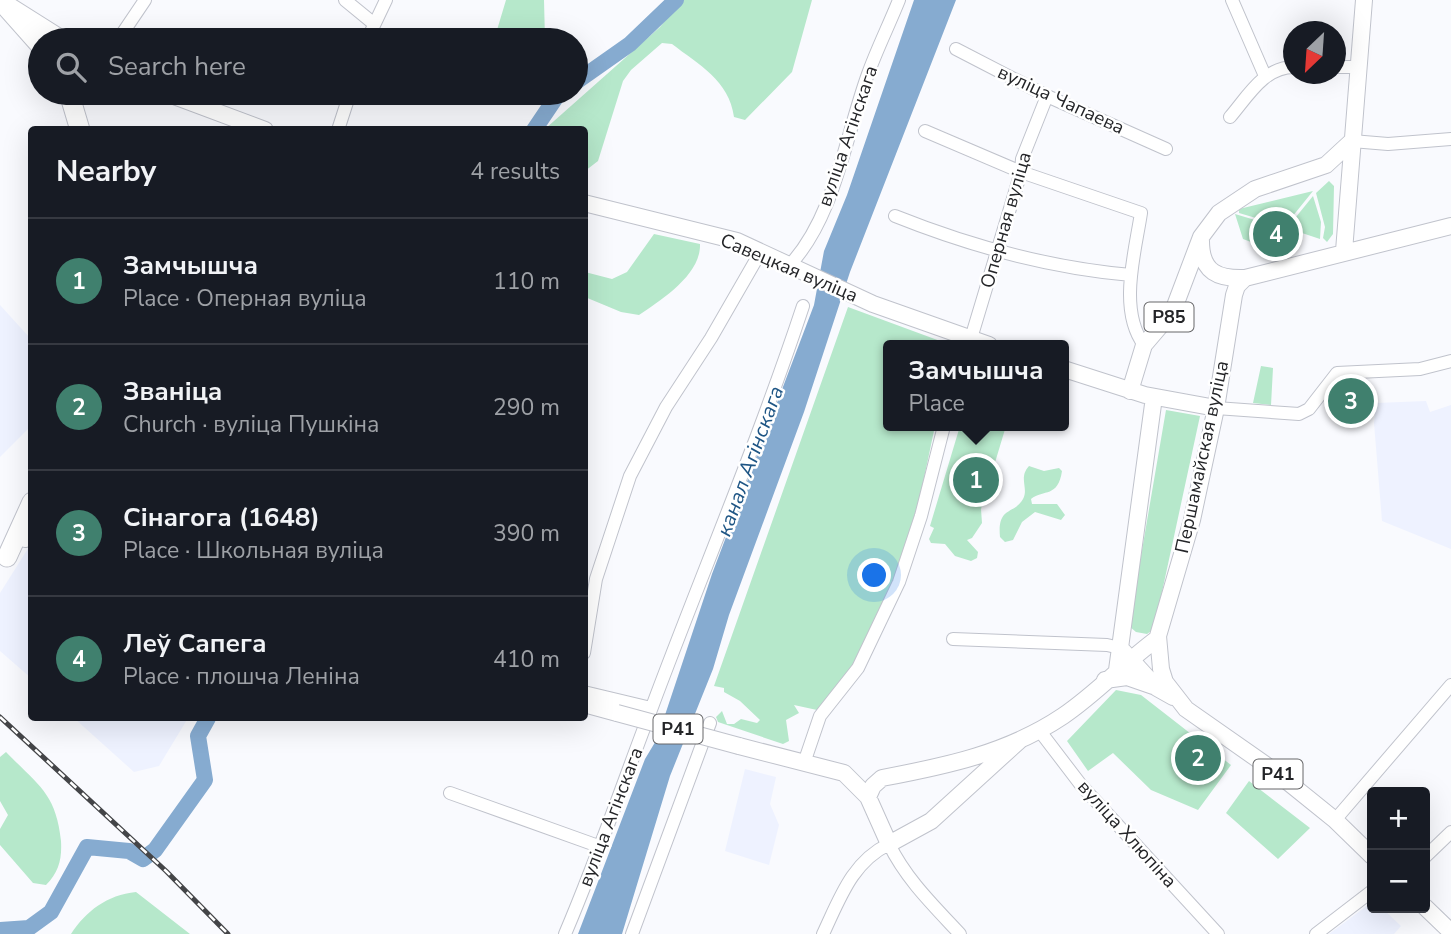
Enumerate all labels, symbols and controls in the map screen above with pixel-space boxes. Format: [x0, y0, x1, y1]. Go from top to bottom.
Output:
north arrow [1283, 21, 1346, 84]
search box [28, 28, 588, 105]
icon: search [52, 48, 90, 86]
text: Search here [108, 49, 246, 84]
street label: вуліца Чапаева [993, 59, 1129, 141]
street label: вуліца Агінскага [812, 62, 884, 210]
street label: Оперная вуліца [974, 149, 1038, 291]
text: Nearby [56, 151, 156, 192]
text: 4 results [470, 156, 560, 187]
pin: 4 [1253, 208, 1299, 260]
street label: Савецкая вуліца [716, 227, 862, 309]
text: Замчышча [123, 248, 258, 283]
text: 1 [72, 266, 86, 297]
text: 110 m [493, 266, 560, 297]
text: Place · Оперная вуліца [123, 283, 367, 314]
road number: Р85 [1144, 302, 1194, 332]
popup [883, 340, 1069, 431]
text: Замчышча [908, 353, 1044, 388]
street label: Першамайская вуліца [1169, 358, 1235, 556]
text: Званіца [123, 374, 222, 409]
pin: 3 [1328, 375, 1374, 427]
water label: канал Агінскага [710, 382, 790, 540]
text: Place [908, 388, 965, 419]
text: 2 [72, 392, 86, 423]
text: 290 m [493, 392, 560, 423]
text: Church · вуліца Пушкіна [123, 409, 379, 440]
pin: 1 [953, 454, 999, 506]
text: Сінагога (1648) [123, 500, 320, 535]
text: 3 [72, 518, 86, 549]
text: 390 m [493, 518, 560, 549]
text: Place · Школьная вуліца [123, 535, 384, 566]
your location [857, 558, 891, 592]
text: Леў Сапега [123, 626, 267, 661]
text: 4 [72, 644, 86, 675]
text: 410 m [493, 644, 560, 675]
text: Place · плошча Леніна [123, 661, 360, 692]
road number: Р41 [654, 714, 702, 744]
pin: 2 [1175, 732, 1221, 784]
street label: вуліца Агінскага [572, 744, 650, 890]
road number: Р41 [1254, 760, 1302, 788]
street label: вуліца Хлюпіна [1072, 774, 1182, 894]
map controls [1367, 787, 1430, 913]
button: + [1367, 787, 1430, 850]
button: − [1367, 850, 1430, 913]

